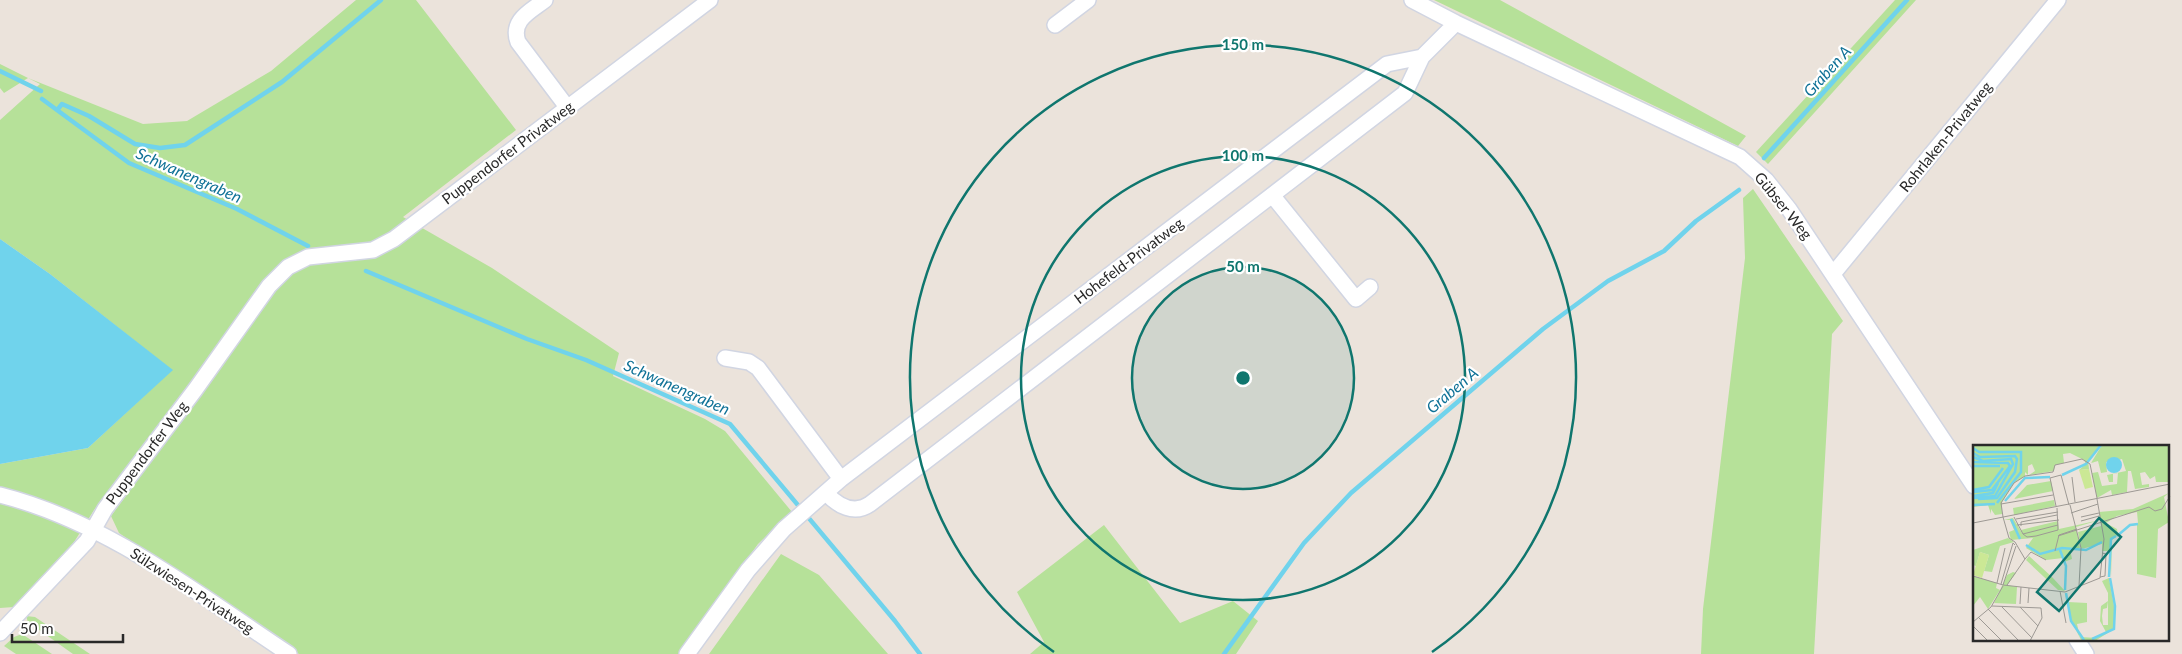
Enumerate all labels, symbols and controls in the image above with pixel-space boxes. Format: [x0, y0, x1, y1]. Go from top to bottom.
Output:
text: 150 m [1222, 35, 1264, 53]
water label: Graben A [1799, 41, 1854, 100]
street label: Rohrlaken-Privatweg [1895, 77, 1995, 195]
street label: Puppendorfer Privatweg [438, 97, 577, 208]
water label: Schwanengraben [134, 143, 245, 206]
text: 100 m [1222, 146, 1264, 164]
street label: Gübser Weg [1751, 168, 1816, 243]
street label: Hohefeld-Privatweg [1070, 213, 1187, 307]
text: 50 m [1226, 257, 1260, 275]
water label: Schwanengraben [622, 355, 733, 418]
water label: Graben A [1422, 362, 1482, 417]
centre of rings [1234, 369, 1252, 387]
street label: Puppendorfer Weg [101, 397, 191, 508]
inset map [1973, 445, 2170, 642]
street label: Sülzwiesen-Privatweg [127, 543, 258, 637]
scale bar [12, 612, 124, 644]
text: 50 m [20, 619, 54, 637]

